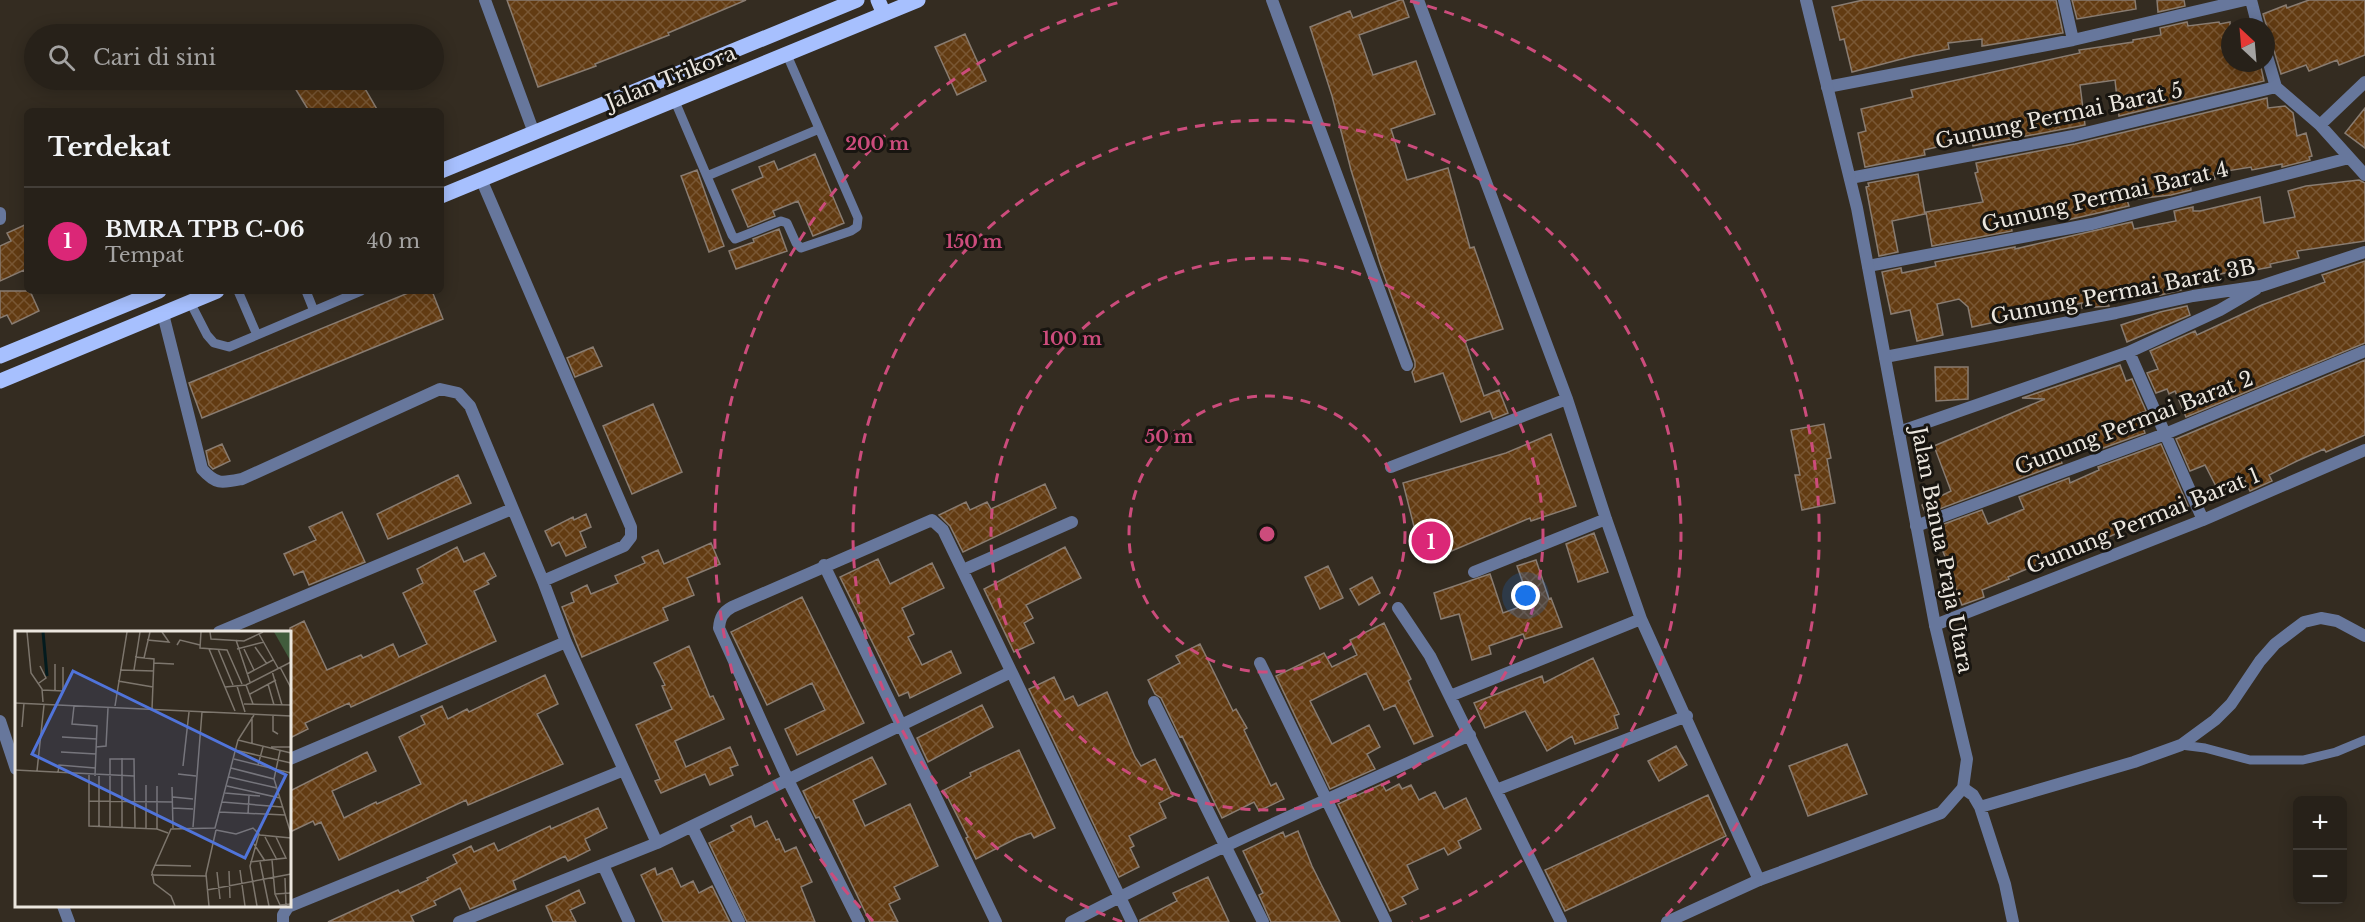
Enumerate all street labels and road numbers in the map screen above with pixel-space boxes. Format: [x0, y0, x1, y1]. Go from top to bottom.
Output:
street label: Jalan Trikora [600, 40, 740, 117]
street label: Gunung Permai Barat 5 [1933, 77, 2185, 155]
street label: Gunung Permai Barat 4 [1979, 156, 2231, 238]
street label: Gunung Permai Barat 3B [1988, 254, 2258, 330]
street label: Gunung Permai Barat 2 [2011, 365, 2257, 481]
street label: Jalan Banua Praja Utara [1905, 422, 1979, 676]
street label: Gunung Permai Barat 1 [2022, 462, 2264, 580]

